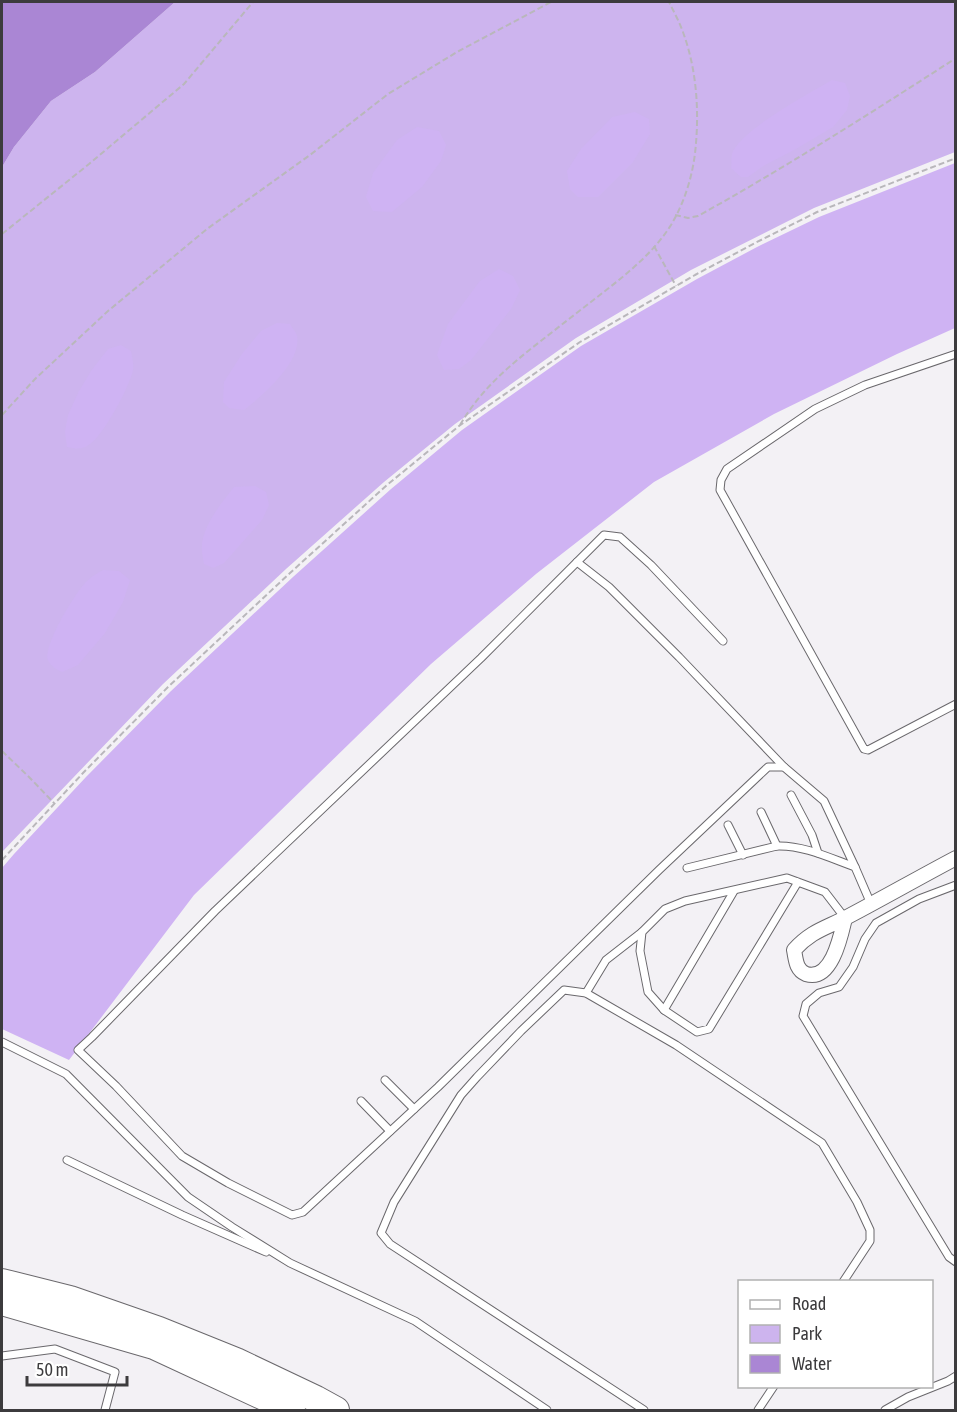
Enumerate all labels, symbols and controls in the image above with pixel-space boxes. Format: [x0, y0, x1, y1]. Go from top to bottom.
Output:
legend [738, 1280, 933, 1388]
text: Road [792, 1293, 826, 1314]
text: Park [792, 1323, 822, 1344]
scale bar [27, 1349, 128, 1387]
text: Water [792, 1353, 832, 1374]
text: 50 m [36, 1359, 68, 1380]

